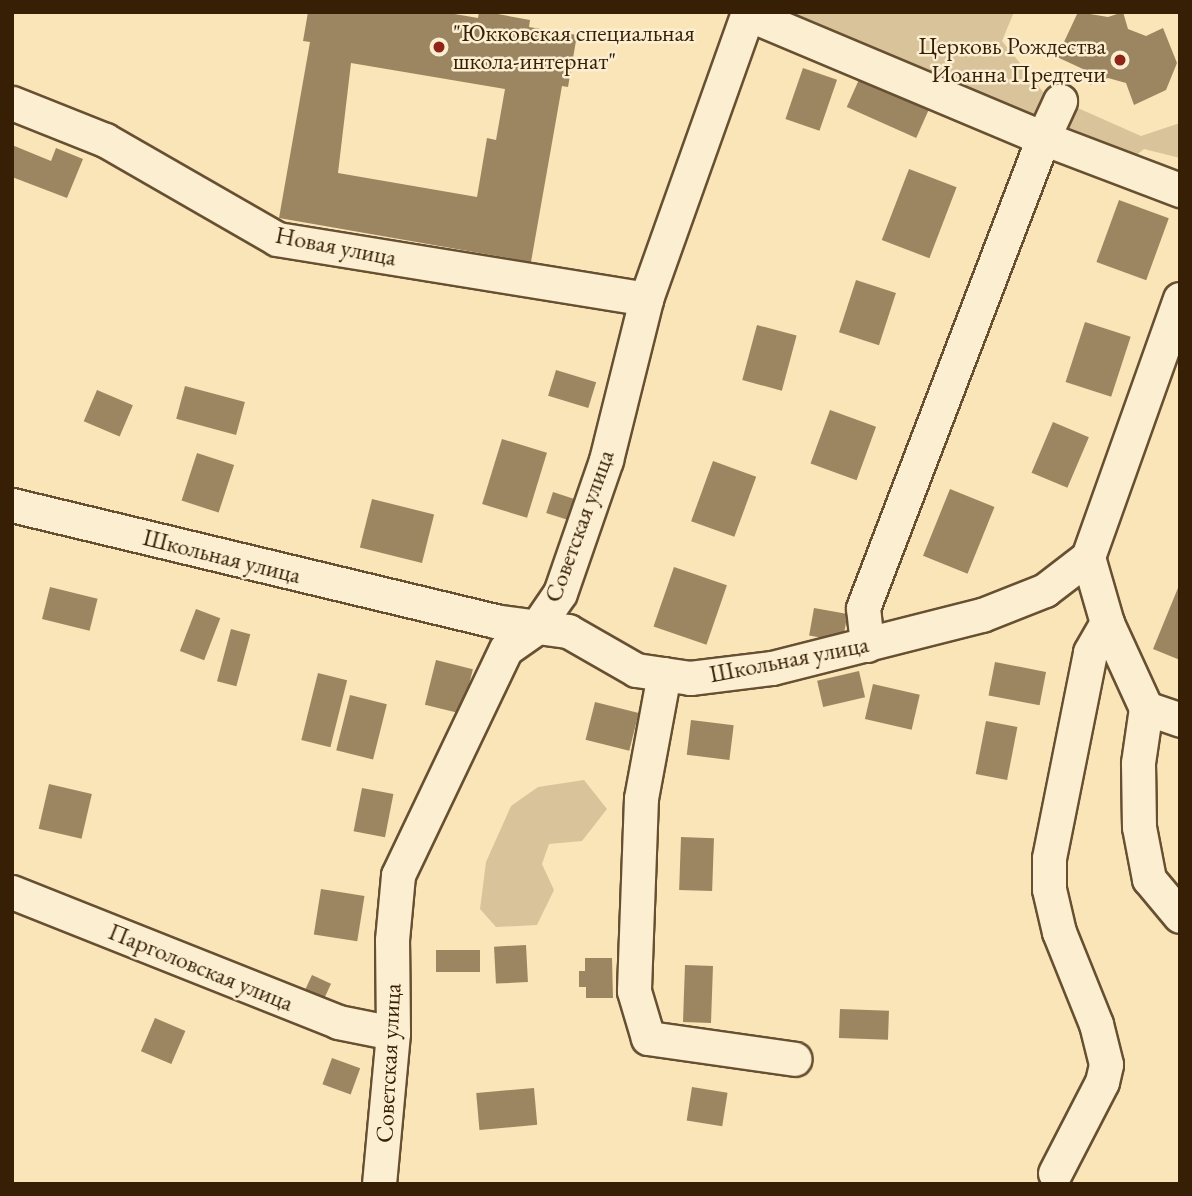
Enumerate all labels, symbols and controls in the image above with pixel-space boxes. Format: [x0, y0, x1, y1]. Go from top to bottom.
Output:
place label: "Юкковская специальная школа-интернат" [453, 19, 695, 75]
place label: Церковь Рождества Иоанна Предтечи [918, 32, 1106, 88]
marker: "Юкковская специальная школа-интернат" [431, 39, 447, 55]
marker: Церковь Рождества Иоанна Предтечи [1112, 52, 1128, 68]
street label: Новая улица [273, 220, 399, 272]
street label: Советская улица [538, 446, 620, 606]
street label: Школьная улица [140, 522, 304, 590]
street label: Школьная улица [707, 629, 871, 689]
street label: Парголовская улица [104, 917, 298, 1017]
street label: Советская улица [369, 982, 407, 1144]

